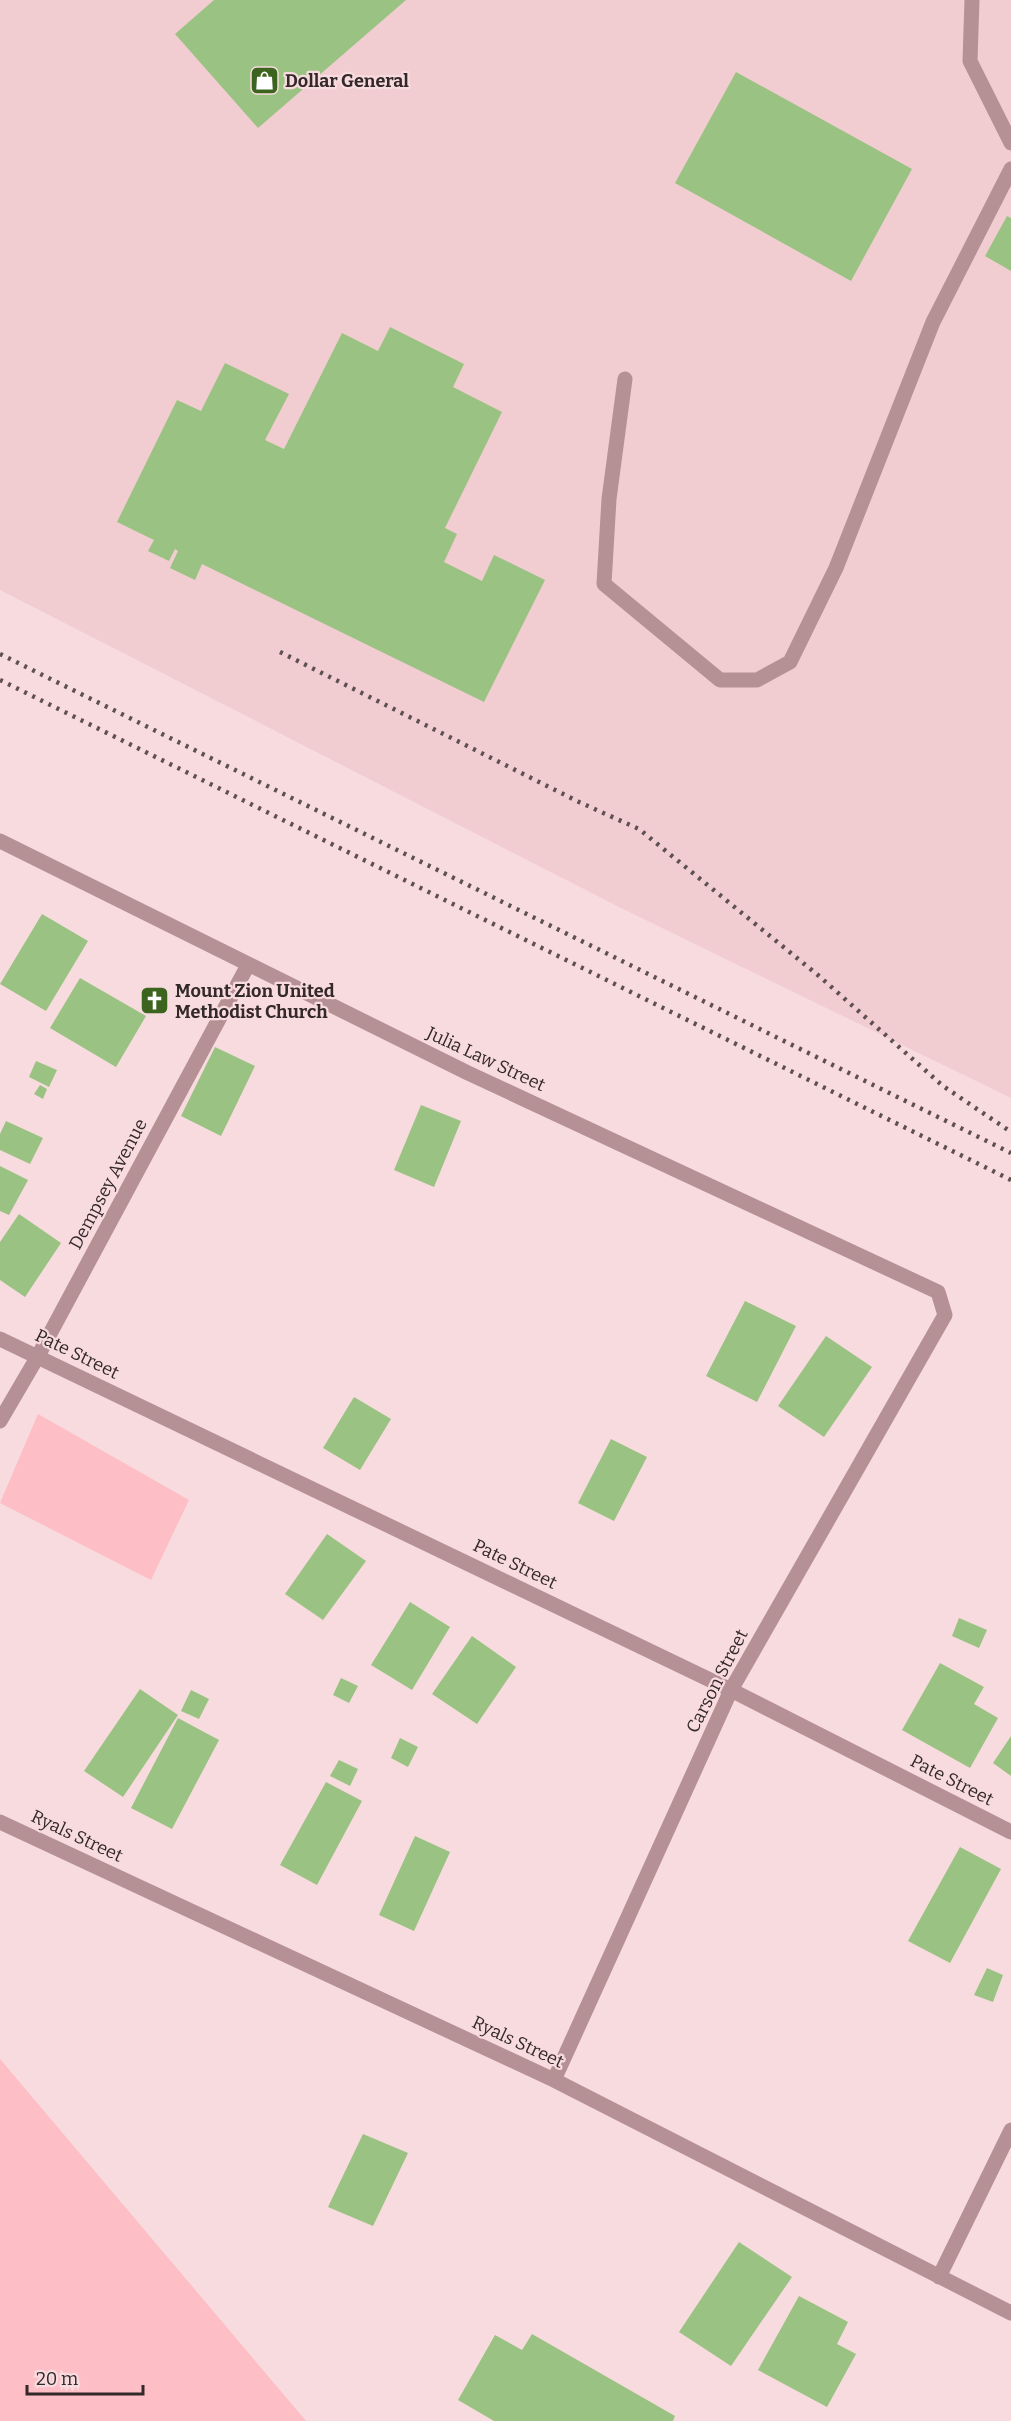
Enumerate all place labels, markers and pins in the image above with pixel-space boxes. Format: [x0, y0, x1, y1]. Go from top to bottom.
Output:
shop icon: Dollar General [248, 65, 280, 97]
place label: Dollar General [285, 70, 409, 92]
place label: Mount Zion United Methodist Church [175, 980, 335, 1023]
church icon: Mount Zion United Methodist Church [138, 985, 170, 1017]

